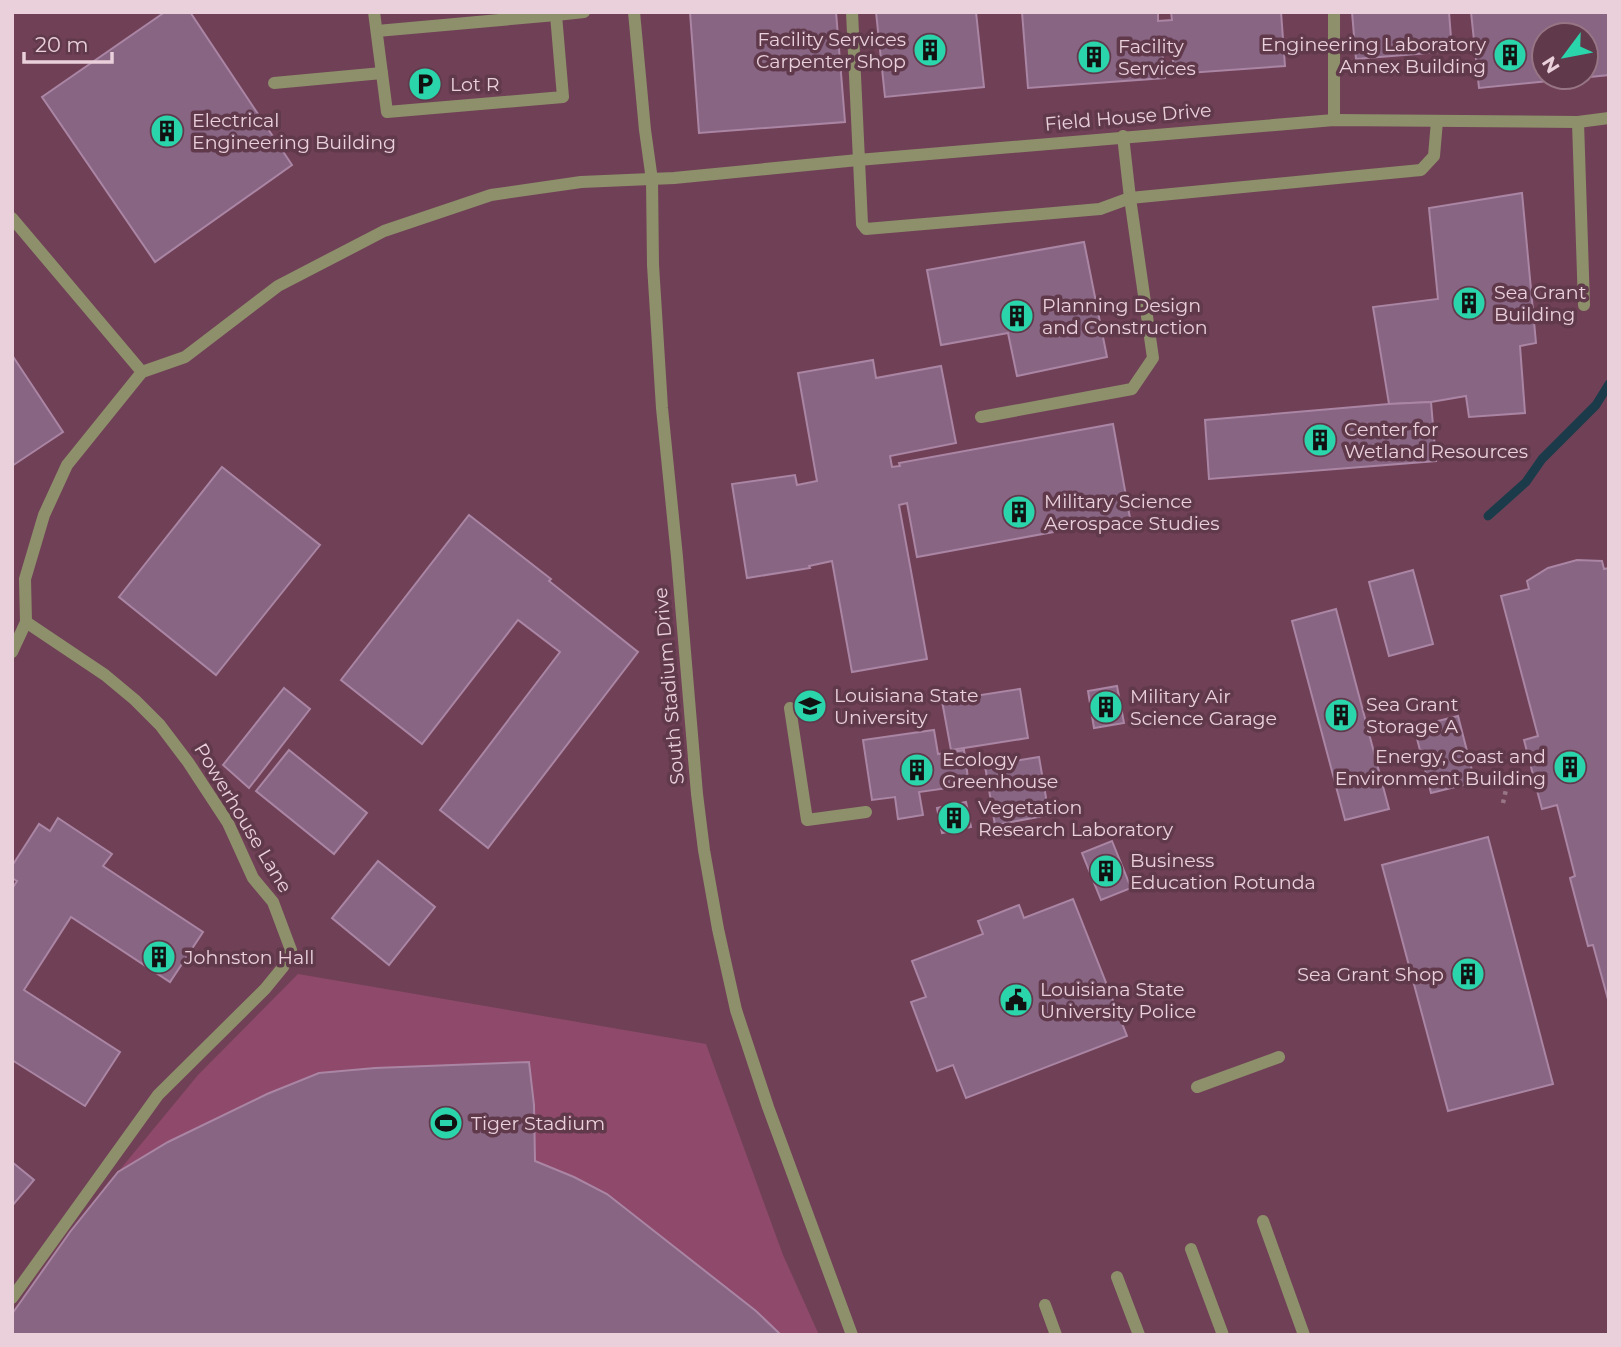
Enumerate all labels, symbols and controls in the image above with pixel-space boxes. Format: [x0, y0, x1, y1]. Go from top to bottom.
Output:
scale bar [24, 21, 112, 65]
north arrow [1530, 21, 1600, 91]
place label: Facility Services Carpenter Shop [756, 28, 906, 73]
building icon: Facility Services Carpenter Shop [911, 31, 949, 69]
text: 20 m [35, 32, 89, 57]
place label: Engineering Laboratory Annex Building [1261, 33, 1487, 78]
place label: Facility Services [1118, 35, 1196, 80]
building icon: Engineering Laboratory Annex Building [1491, 36, 1529, 74]
building icon: Facility Services [1075, 38, 1113, 76]
text: N [1537, 52, 1565, 77]
parking icon: Lot R [406, 65, 444, 103]
place label: Lot R [450, 73, 499, 96]
street label: Field House Drive [1044, 98, 1212, 136]
place label: Electrical Engineering Building [192, 109, 396, 154]
building icon: Electrical Engineering Building [148, 112, 186, 150]
place label: Sea Grant Building [1494, 281, 1587, 326]
building icon: Sea Grant Building [1450, 284, 1488, 322]
place label: Planning Design and Construction [1042, 294, 1207, 339]
building icon: Planning Design and Construction [998, 297, 1036, 335]
place label: Center for Wetland Resources [1344, 418, 1528, 463]
building icon: Center for Wetland Resources [1301, 421, 1339, 459]
place label: Military Science Aerospace Studies [1044, 490, 1220, 535]
building icon: Military Science Aerospace Studies [1000, 493, 1038, 531]
street label: South Stadium Drive [649, 586, 689, 786]
place label: Louisiana State University [834, 684, 979, 729]
place label: Military Air Science Garage [1130, 685, 1277, 730]
school or university icon: Louisiana State University [791, 687, 829, 725]
building icon: Military Air Science Garage [1087, 688, 1125, 726]
place label: Sea Grant Storage A [1366, 693, 1459, 738]
building icon: Sea Grant Storage A [1322, 696, 1360, 734]
street label: Powerhouse Lane [189, 739, 297, 897]
place label: Energy, Coast and Environment Building [1335, 745, 1546, 790]
place label: Ecology Greenhouse [942, 748, 1058, 793]
building icon: Energy, Coast and Environment Building [1551, 748, 1589, 786]
building icon: Ecology Greenhouse [898, 751, 936, 789]
place label: Vegetation Research Laboratory [978, 796, 1174, 841]
building icon: Vegetation Research Laboratory [935, 799, 973, 837]
place label: Business Education Rotunda [1130, 849, 1316, 894]
building icon: Business Education Rotunda [1087, 852, 1125, 890]
building icon: Johnston Hall [140, 938, 178, 976]
place label: Johnston Hall [183, 946, 314, 969]
building icon: Sea Grant Shop [1449, 955, 1487, 993]
place label: Sea Grant Shop [1297, 963, 1444, 986]
place label: Louisiana State University Police [1040, 978, 1196, 1023]
public building icon: Louisiana State University Police [997, 981, 1035, 1019]
sports icon: Tiger Stadium [427, 1104, 465, 1142]
place label: Tiger Stadium [471, 1112, 605, 1135]

